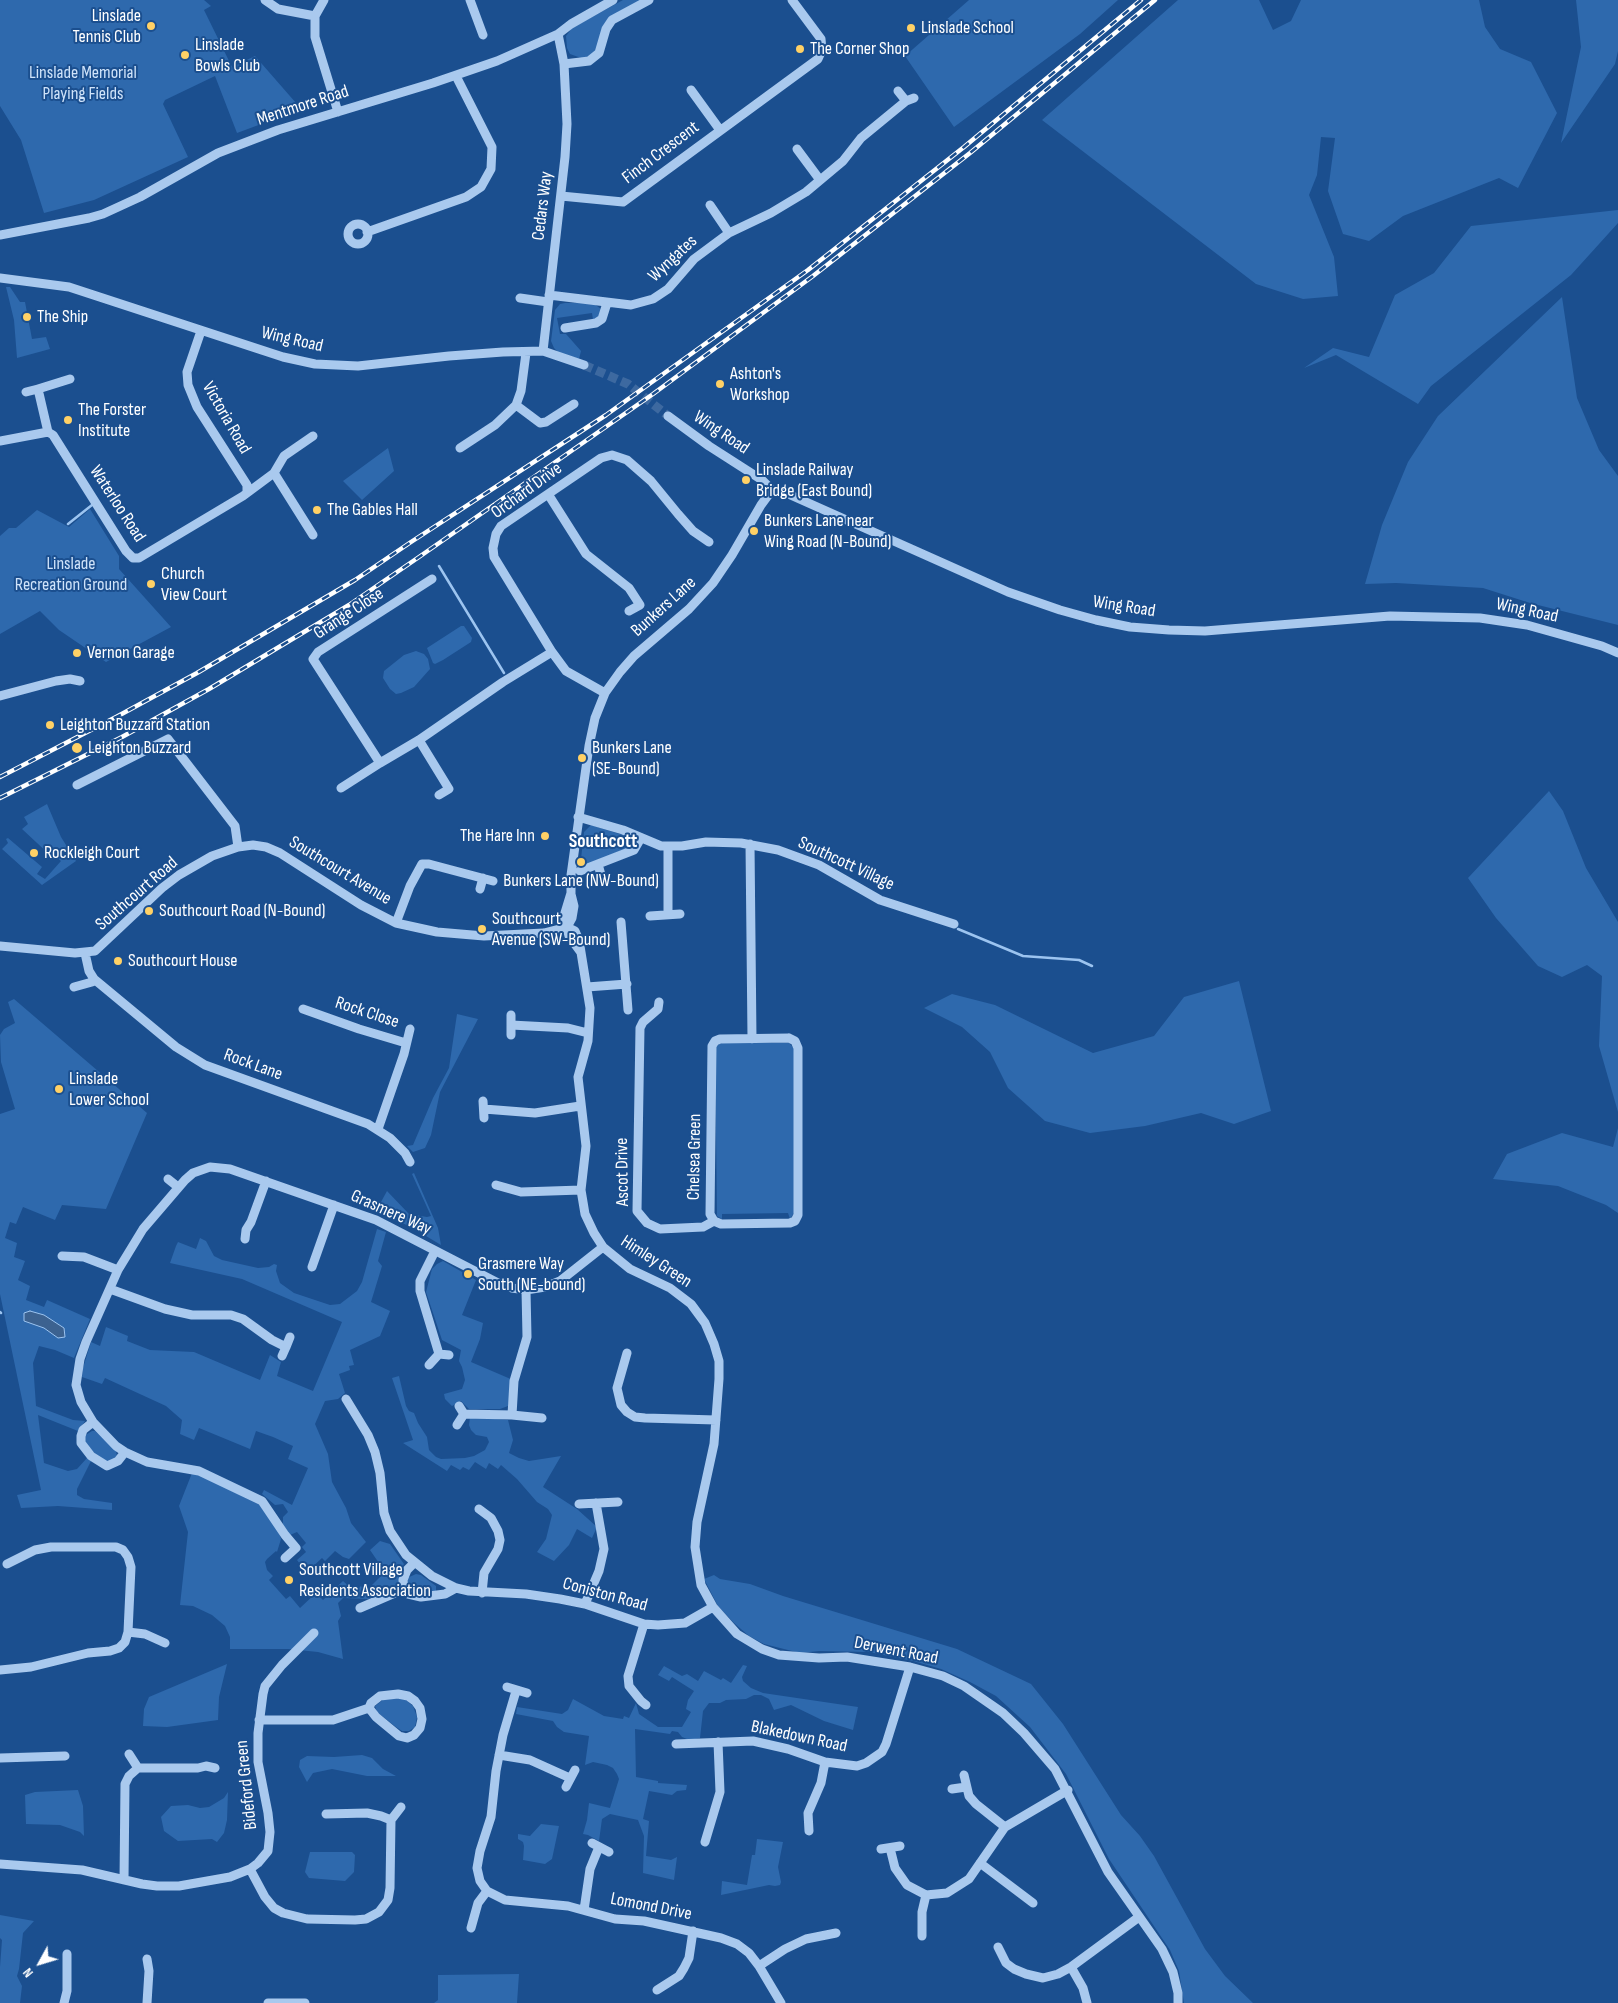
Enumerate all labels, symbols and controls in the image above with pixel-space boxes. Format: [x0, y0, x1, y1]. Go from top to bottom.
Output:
place label: Linslade Tennis Club [72, 5, 141, 48]
place label: Linslade School [921, 17, 1014, 39]
marker: Linslade Tennis Club [145, 20, 157, 32]
marker: Linslade School [905, 22, 917, 34]
place label: Linslade Bowls Club [195, 34, 260, 76]
place label: The Corner Shop [810, 38, 909, 60]
marker: The Corner Shop [794, 43, 806, 55]
marker: Linslade Bowls Club [179, 49, 191, 61]
park label: Linslade Memorial Playing Fields [29, 62, 137, 104]
street label: Mentmore Road [254, 81, 352, 131]
street label: Finch Crescent [618, 117, 704, 189]
street label: Cedars Way [528, 170, 558, 242]
street label: Wyngates [644, 231, 702, 287]
place label: The Ship [37, 306, 88, 328]
marker: The Ship [21, 311, 33, 323]
street label: Wing Road [259, 322, 325, 358]
place label: Ashton's Workshop [730, 363, 790, 406]
street label: Victoria Road [197, 378, 255, 458]
marker: Ashton's Workshop [714, 378, 726, 390]
place label: The Forster Institute [78, 399, 146, 442]
street label: Wing Road [689, 406, 753, 460]
marker: The Forster Institute [62, 414, 74, 426]
street label: Orchard Drive [487, 458, 567, 524]
place label: Linslade Railway Bridge (East Bound) [756, 459, 872, 502]
street label: Waterloo Road [84, 462, 150, 546]
marker: Linslade Railway Bridge (East Bound) [740, 474, 752, 486]
place label: The Gables Hall [327, 499, 418, 521]
marker: The Gables Hall [311, 504, 323, 516]
place label: Bunkers Lane near Wing Road (N-Bound) [764, 510, 891, 552]
marker: Bunkers Lane near Wing Road (N-Bound) [748, 525, 760, 537]
park label: Linslade Recreation Ground [15, 553, 127, 596]
place label: Church View Court [161, 563, 227, 606]
street label: Bunkers Lane [627, 572, 701, 642]
marker: Church View Court [145, 578, 157, 590]
street label: Grange Close [310, 583, 388, 645]
street label: Wing Road [1091, 591, 1157, 623]
street label: Wing Road [1494, 594, 1560, 628]
place label: Vernon Garage [87, 642, 175, 664]
marker: Vernon Garage [71, 647, 83, 659]
place label: Leighton Buzzard Station [60, 714, 210, 736]
marker: Leighton Buzzard Station [44, 719, 56, 731]
place label: Leighton Buzzard [88, 737, 191, 759]
place label: Bunkers Lane (SE-Bound) [592, 737, 672, 780]
marker: Leighton Buzzard [70, 741, 84, 755]
marker: Bunkers Lane (SE-Bound) [576, 752, 588, 764]
place label: The Hare Inn [460, 825, 535, 847]
marker: The Hare Inn [539, 830, 551, 842]
district label: Southcott [569, 831, 637, 853]
street label: Southcourt Avenue [285, 832, 395, 910]
street label: Southcott Village [794, 832, 898, 896]
place label: Rockleigh Court [44, 842, 140, 864]
marker: Rockleigh Court [28, 847, 40, 859]
street label: Southcourt Road [92, 852, 182, 936]
marker: Bunkers Lane (NW-Bound) [575, 856, 587, 868]
place label: Bunkers Lane (NW-Bound) [503, 870, 659, 892]
place label: Southcourt Road (N-Bound) [159, 900, 325, 922]
marker: Southcourt Road (N-Bound) [143, 905, 155, 917]
place label: Southcourt Avenue (SW-Bound) [492, 908, 610, 951]
marker: Southcourt Avenue (SW-Bound) [476, 923, 488, 935]
place label: Southcourt House [128, 950, 238, 972]
marker: Southcourt House [112, 955, 124, 967]
street label: Rock Close [332, 993, 402, 1033]
street label: Rock Lane [221, 1044, 285, 1086]
place label: Linslade Lower School [69, 1068, 149, 1110]
marker: Linslade Lower School [53, 1083, 65, 1095]
street label: Chelsea Green [683, 1114, 707, 1200]
street label: Ascot Drive [612, 1138, 634, 1206]
street label: Grasmere Way [347, 1186, 435, 1240]
street label: Himley Green [616, 1231, 696, 1293]
place label: Grasmere Way South (NE-bound) [478, 1253, 585, 1296]
marker: Grasmere Way South (NE-bound) [462, 1268, 474, 1280]
place label: Southcott Village Residents Association [299, 1559, 431, 1602]
street label: Coniston Road [560, 1573, 650, 1617]
marker: Southcott Village Residents Association [283, 1574, 295, 1586]
street label: Derwent Road [852, 1632, 940, 1670]
street label: Blakedown Road [749, 1716, 849, 1758]
street label: Bideford Green [232, 1739, 262, 1831]
street label: Lomond Drive [608, 1889, 694, 1925]
north arrow [15, 1938, 65, 1988]
text: N [19, 1965, 37, 1981]

